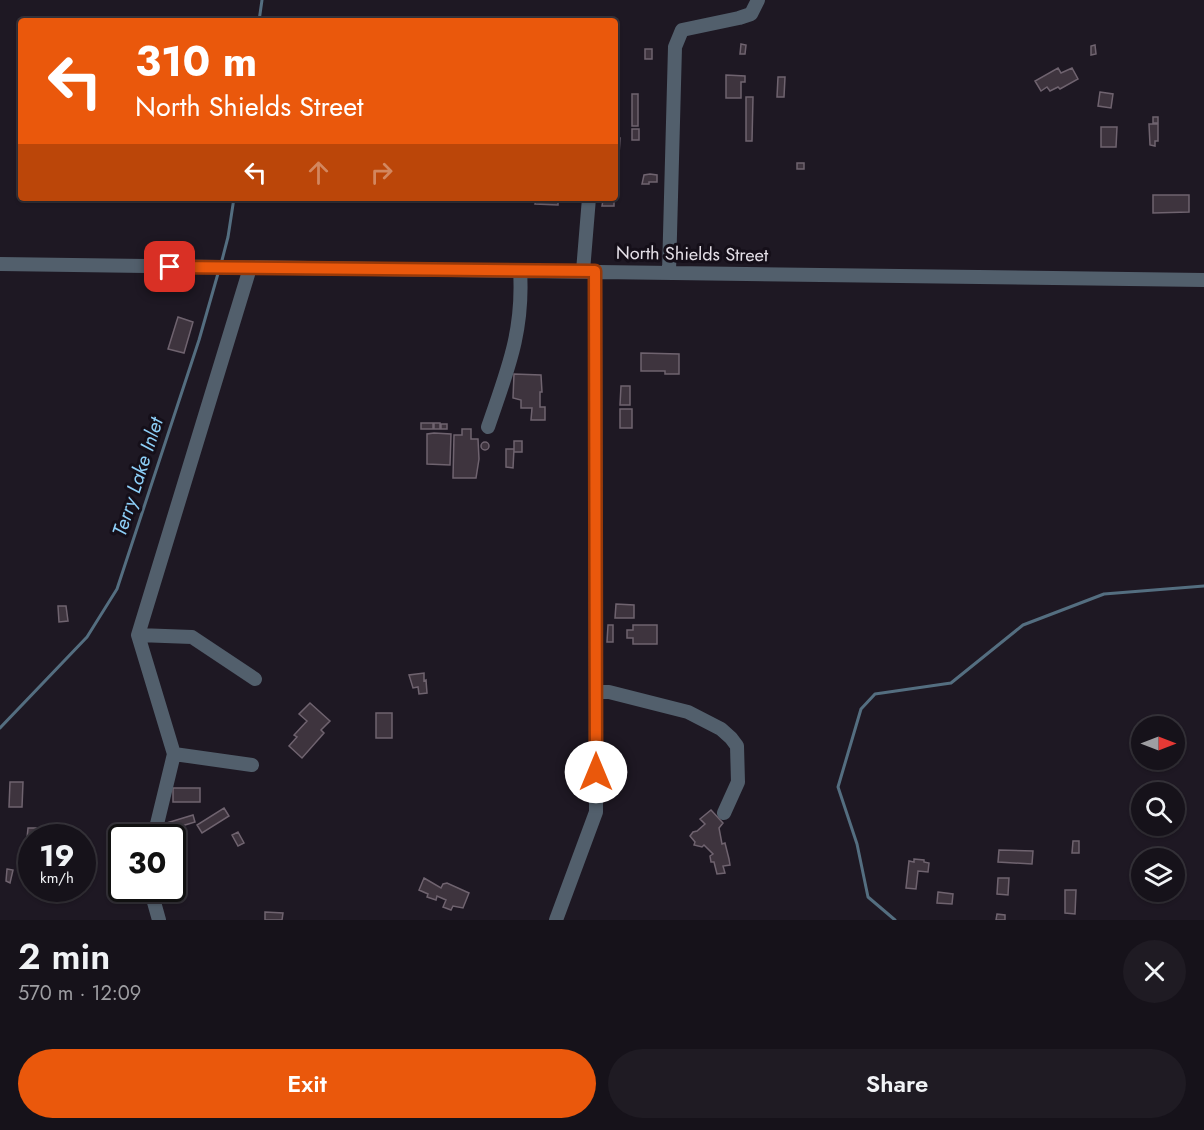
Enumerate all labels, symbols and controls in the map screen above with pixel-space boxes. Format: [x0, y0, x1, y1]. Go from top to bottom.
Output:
text: 310 m [135, 31, 257, 92]
icon: left [36, 42, 114, 120]
text: North Shields Street [135, 87, 364, 126]
icon: left [239, 156, 272, 189]
icon: ahead [302, 156, 335, 189]
icon: right [365, 156, 398, 189]
street label: North Shields Street [616, 240, 769, 268]
pin [144, 241, 195, 292]
icon: arrive [153, 250, 186, 283]
water label: Terry Lake Inlet [105, 412, 171, 540]
north arrow [1131, 716, 1185, 770]
map controls [1131, 716, 1185, 902]
position arrow [564, 740, 628, 804]
button: search [1131, 782, 1185, 836]
speed limit sign: 30 [108, 824, 186, 902]
text: 19 [39, 834, 75, 877]
button: layers [1131, 848, 1185, 902]
text: km/h [40, 867, 74, 889]
text: 2 min [18, 930, 110, 982]
button: close [1123, 940, 1186, 1003]
text: 570 m · 12:09 [18, 979, 141, 1008]
button: Exit [18, 1049, 596, 1118]
button: Share [608, 1049, 1186, 1118]

